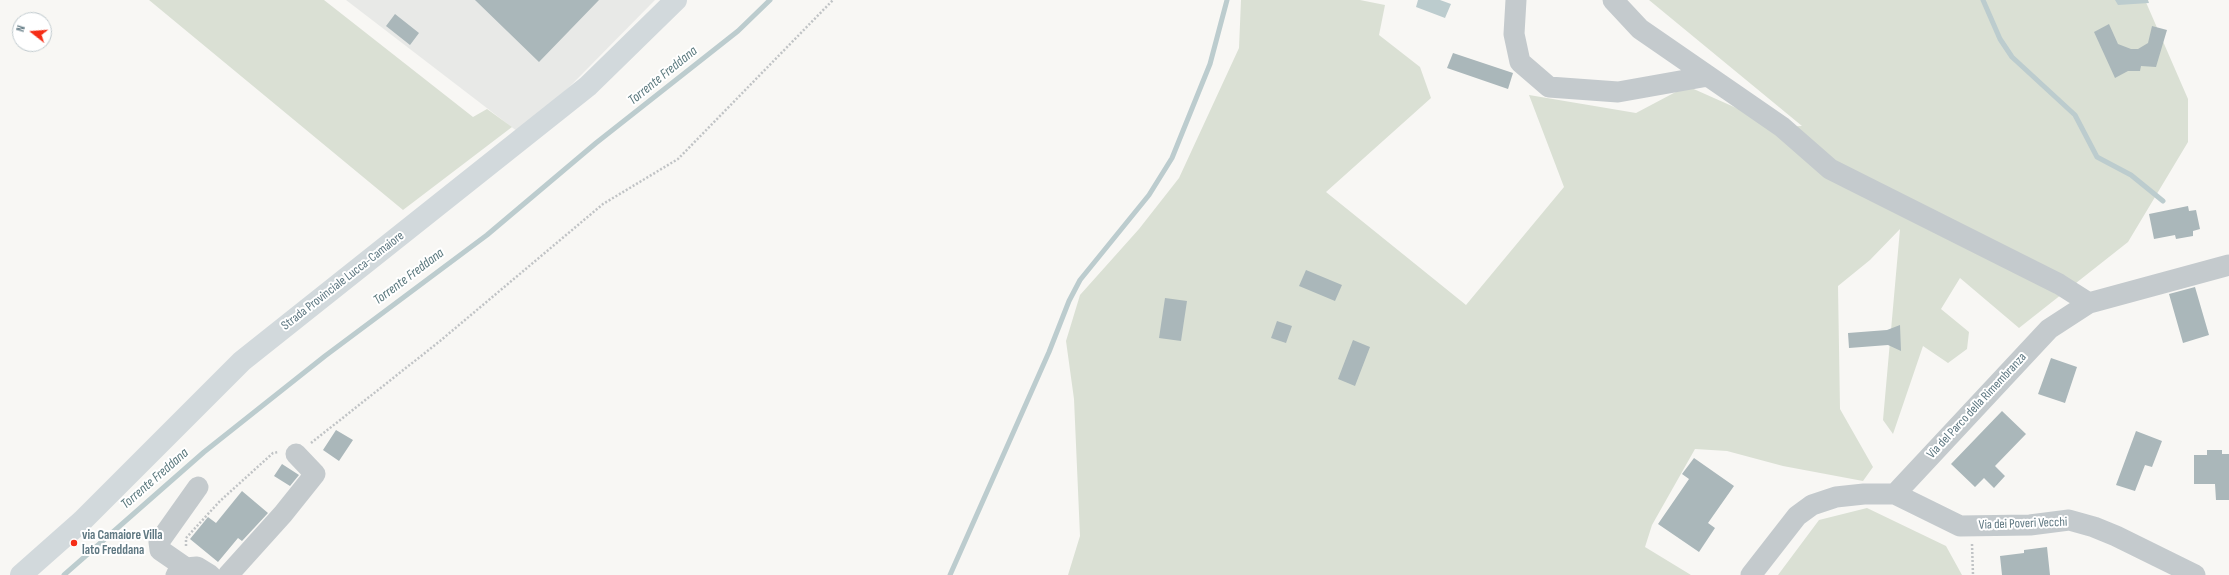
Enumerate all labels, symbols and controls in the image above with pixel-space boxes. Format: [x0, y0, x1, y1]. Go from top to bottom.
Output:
north arrow [12, 12, 52, 52]
text: N [14, 24, 28, 33]
water label: Torrente Freddana [625, 43, 701, 109]
street label: Strada Provinciale Lucca-Camaiore [279, 228, 407, 334]
water label: Torrente Freddana [370, 245, 448, 309]
street label: Via del Parco della Rimembranza [1924, 350, 2030, 462]
water label: Torrente Freddana [118, 445, 192, 513]
street label: Via dei Poveri Vecchi [1978, 515, 2068, 533]
place label: via Camaiore Villa lato Freddana [82, 528, 163, 559]
marker: via Camaiore Villa lato Freddana [69, 538, 79, 548]

